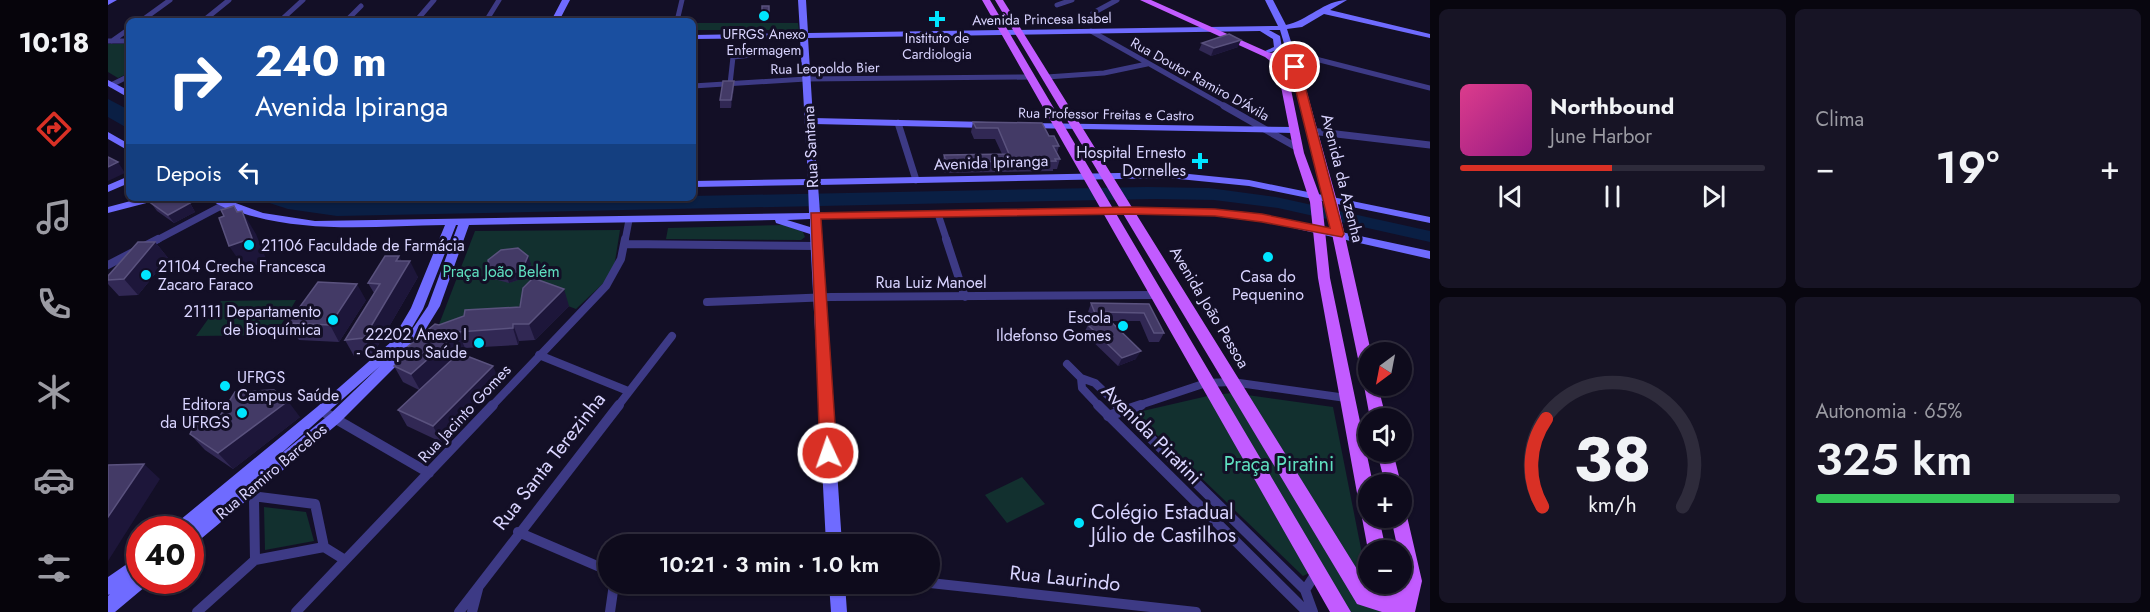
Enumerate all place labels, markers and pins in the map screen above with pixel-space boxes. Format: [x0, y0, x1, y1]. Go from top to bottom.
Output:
marker: UFRGS Anexo Enfermagem [757, 9, 771, 23]
marker: Instituto de Cardiologia [928, 10, 946, 28]
place label: UFRGS Anexo Enfermagem [722, 24, 806, 60]
place label: Instituto de Cardiologia [902, 28, 972, 64]
pin [1269, 41, 1320, 92]
place label: Hospital Ernesto Dornelles [1076, 141, 1186, 182]
marker: Hospital Ernesto Dornelles [1191, 152, 1209, 170]
place label: 21106 Faculdade de Farmácia [261, 234, 465, 257]
marker: 21106 Faculdade de Farmácia [242, 238, 256, 252]
marker: Casa do Pequenino [1261, 250, 1275, 264]
place label: 21104 Creche Francesca Zacaro Faraco [158, 255, 326, 296]
place label: Casa do Pequenino [1232, 265, 1304, 306]
marker: 21104 Creche Francesca Zacaro Faraco [139, 268, 153, 282]
place label: 21111 Departamento de Bioquímica [184, 300, 321, 341]
place label: Escola Ildefonso Gomes [996, 306, 1111, 347]
marker: 21111 Departamento de Bioquímica [326, 313, 340, 327]
marker: Escola Ildefonso Gomes [1116, 319, 1130, 333]
place label: 22202 Anexo I - Campus Saúde [357, 323, 467, 364]
marker: 22202 Anexo I - Campus Saúde [472, 336, 486, 350]
place label: UFRGS Campus Saúde [237, 366, 339, 407]
marker: UFRGS Campus Saúde [218, 379, 232, 393]
place label: Editora da UFRGS [160, 393, 230, 434]
marker: Editora da UFRGS [235, 406, 249, 420]
place label: Colégio Estadual Júlio de Castilhos [1088, 498, 1236, 550]
marker: Colégio Estadual Júlio de Castilhos [1072, 516, 1086, 530]

